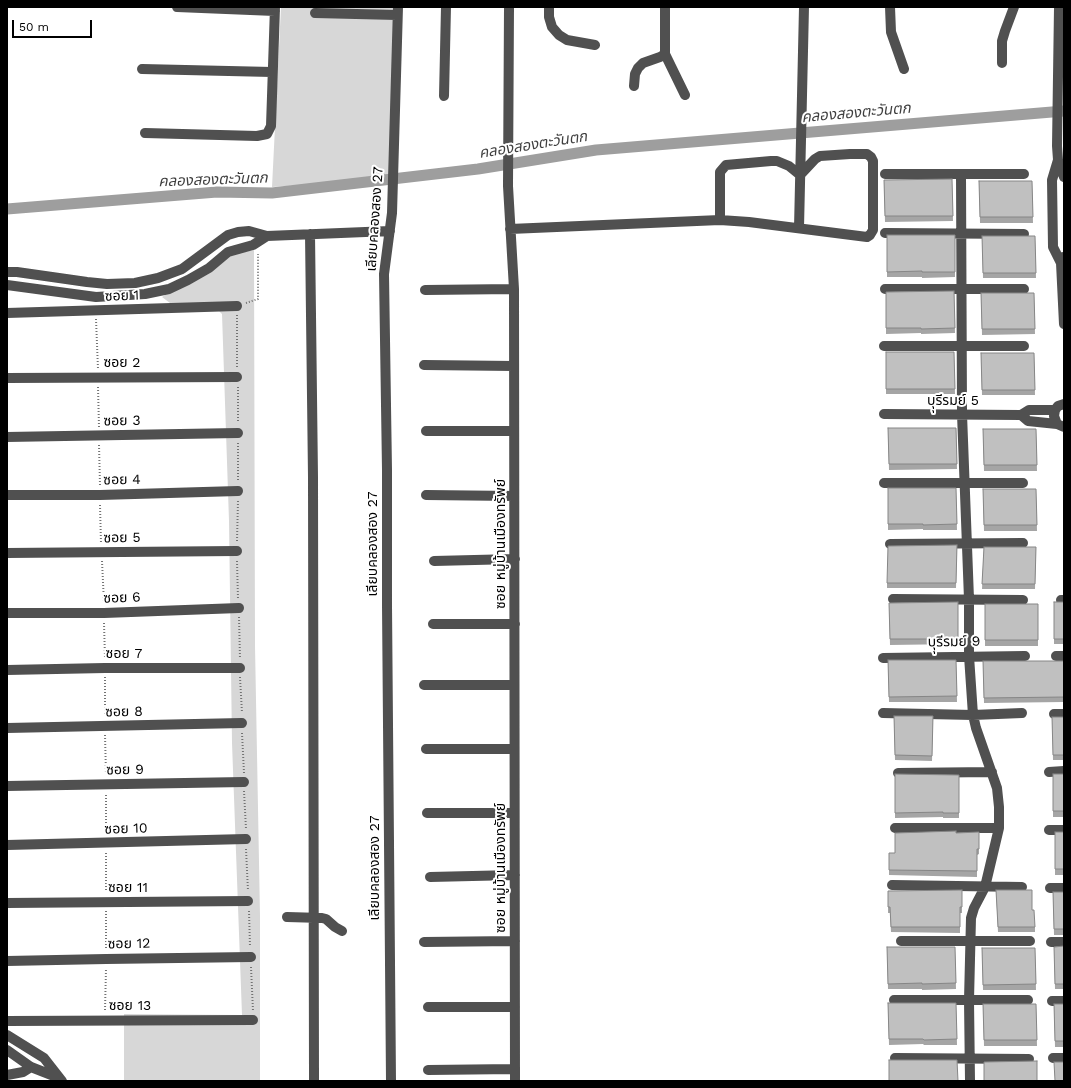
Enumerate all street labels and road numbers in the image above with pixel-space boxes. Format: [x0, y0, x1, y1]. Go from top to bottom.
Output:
street label: เลียบคลองสอง 27 [363, 166, 387, 272]
street label: ซอย 1 [105, 287, 139, 305]
street label: ซอย 2 [103, 355, 141, 371]
street label: บุุรีรมย์ 5 [927, 393, 979, 409]
street label: ซอย 3 [103, 412, 141, 430]
street label: ซอย 4 [103, 471, 141, 489]
street label: ซอย หมู่บ้านเมืองทรัพย์ [493, 479, 509, 609]
street label: เลียบคลองสอง 27 [365, 492, 381, 596]
street label: ซอย 5 [103, 529, 141, 547]
street label: ซอย 6 [103, 589, 141, 607]
street label: บุุรีรมย์ 9 [928, 633, 980, 651]
street label: ซอย 7 [106, 646, 142, 662]
street label: ซอย 8 [105, 703, 143, 721]
street label: ซอย 9 [106, 761, 144, 779]
street label: ซอย หมู่บ้านเมืองทรัพย์ [493, 803, 509, 933]
street label: เลียบคลองสอง 27 [367, 816, 383, 920]
street label: ซอย 10 [104, 820, 148, 838]
street label: ซอย 11 [108, 880, 148, 896]
street label: ซอย 12 [108, 935, 150, 953]
street label: ซอย 13 [109, 998, 151, 1014]

